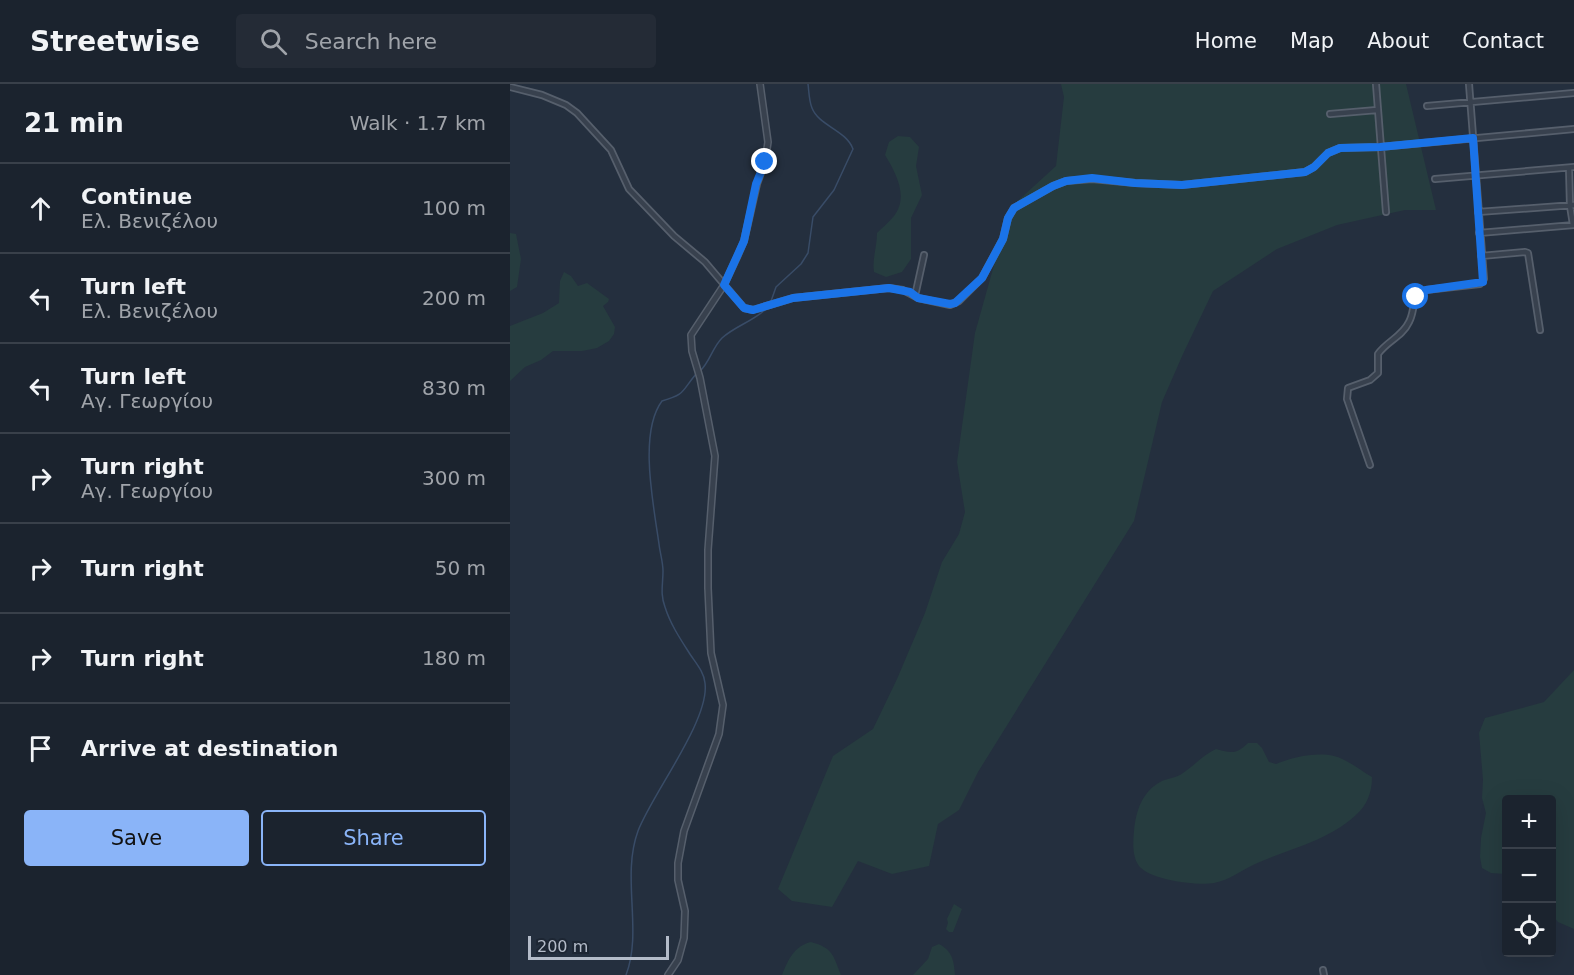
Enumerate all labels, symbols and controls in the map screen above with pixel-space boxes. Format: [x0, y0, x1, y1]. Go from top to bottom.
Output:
search box [236, 14, 656, 68]
text: Streetwise [30, 25, 200, 58]
icon: search [257, 25, 290, 58]
text: Search here [305, 29, 437, 54]
text: Home [1195, 29, 1257, 53]
text: Map [1290, 29, 1334, 53]
text: About [1367, 29, 1429, 53]
text: Contact [1462, 29, 1544, 53]
text: 21 min [24, 108, 124, 138]
text: Walk · 1.7 km [350, 111, 486, 135]
route end [751, 148, 777, 174]
text: Continue [81, 184, 192, 209]
icon: ahead [24, 192, 57, 225]
text: 100 m [422, 196, 486, 220]
text: Ελ. Βενιζέλου [81, 209, 218, 233]
text: Turn left [81, 274, 186, 299]
icon: left [24, 282, 57, 315]
route start [1402, 283, 1428, 309]
text: 200 m [422, 286, 486, 310]
text: Ελ. Βενιζέλου [81, 299, 218, 323]
text: Turn left [81, 364, 186, 389]
icon: left [24, 372, 57, 405]
text: 830 m [422, 376, 486, 400]
text: Αγ. Γεωργίου [81, 389, 213, 413]
text: Turn right [81, 454, 204, 479]
icon: right [24, 462, 57, 495]
text: 300 m [422, 466, 486, 490]
text: Αγ. Γεωργίου [81, 479, 213, 503]
icon: right [24, 552, 57, 585]
text: Turn right [81, 556, 204, 581]
text: 50 m [435, 556, 486, 580]
icon: right [24, 642, 57, 675]
text: Turn right [81, 646, 204, 671]
text: 180 m [422, 646, 486, 670]
icon: arrive [24, 732, 57, 765]
text: Arrive at destination [81, 736, 338, 761]
map controls [1502, 795, 1556, 957]
button: + [1502, 795, 1556, 849]
button: Save [24, 810, 249, 866]
button: Share [261, 810, 486, 866]
button: − [1502, 849, 1556, 903]
button: locate [1502, 903, 1556, 957]
scale bar [528, 933, 669, 960]
text: 200 m [537, 937, 588, 956]

